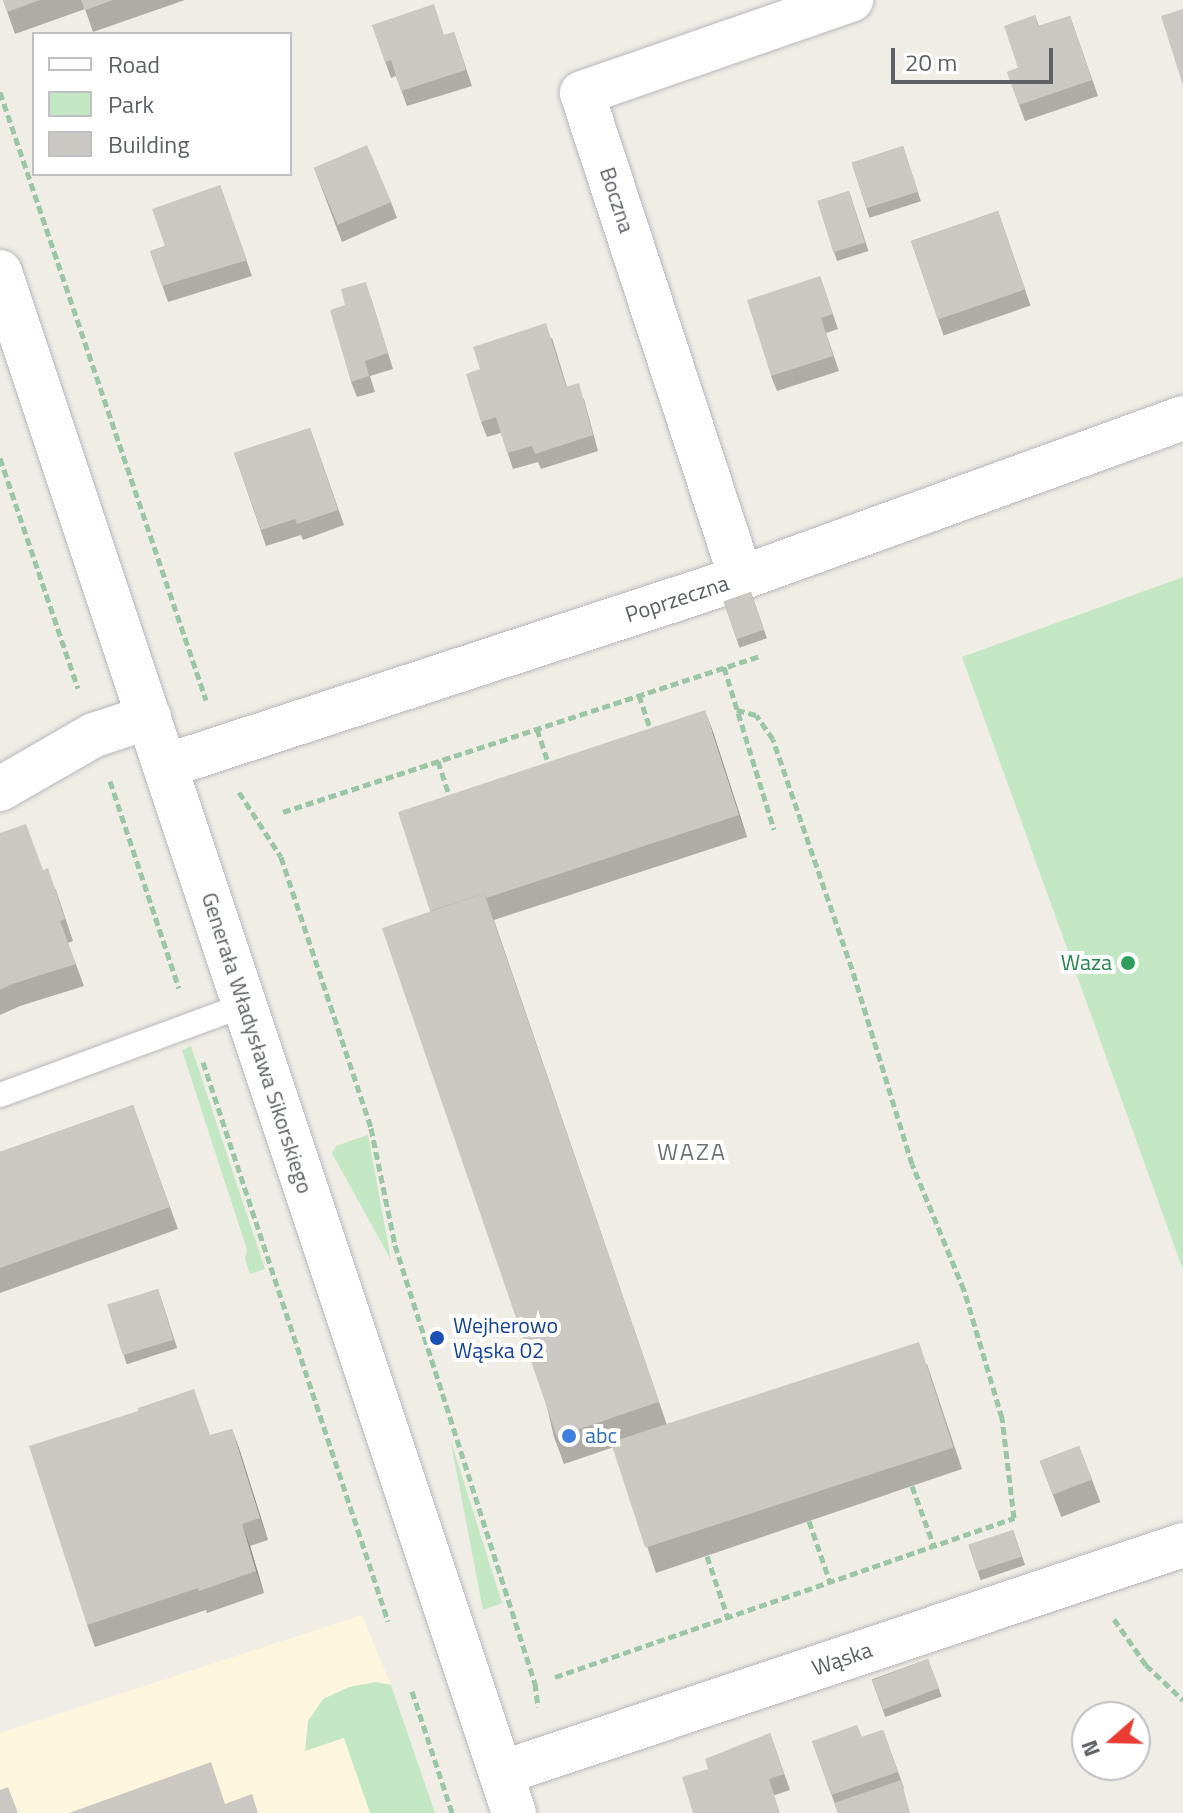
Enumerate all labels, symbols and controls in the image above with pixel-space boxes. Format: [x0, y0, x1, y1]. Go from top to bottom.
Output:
legend [32, 32, 292, 176]
scale bar [895, 32, 1057, 82]
text: 20 m [905, 44, 957, 80]
text: Road [108, 46, 160, 82]
text: Park [108, 86, 154, 122]
text: Building [108, 126, 190, 162]
street label: Boczna [594, 164, 640, 236]
street label: Poprzeczna [622, 570, 732, 628]
street label: Generała Władysława Sikorskiego [196, 889, 318, 1197]
place label: Waza [1061, 950, 1112, 976]
marker: Waza [1119, 954, 1137, 972]
district label: WAZA [657, 1138, 727, 1166]
place label: Wejherowo Wąska 02 [453, 1312, 558, 1364]
marker: Wejherowo Wąska 02 [428, 1329, 446, 1347]
place label: abc [585, 1423, 617, 1449]
marker: abc [560, 1427, 578, 1445]
street label: Wąska [808, 1636, 876, 1682]
north arrow [1071, 1701, 1151, 1781]
text: N [1072, 1736, 1109, 1762]

